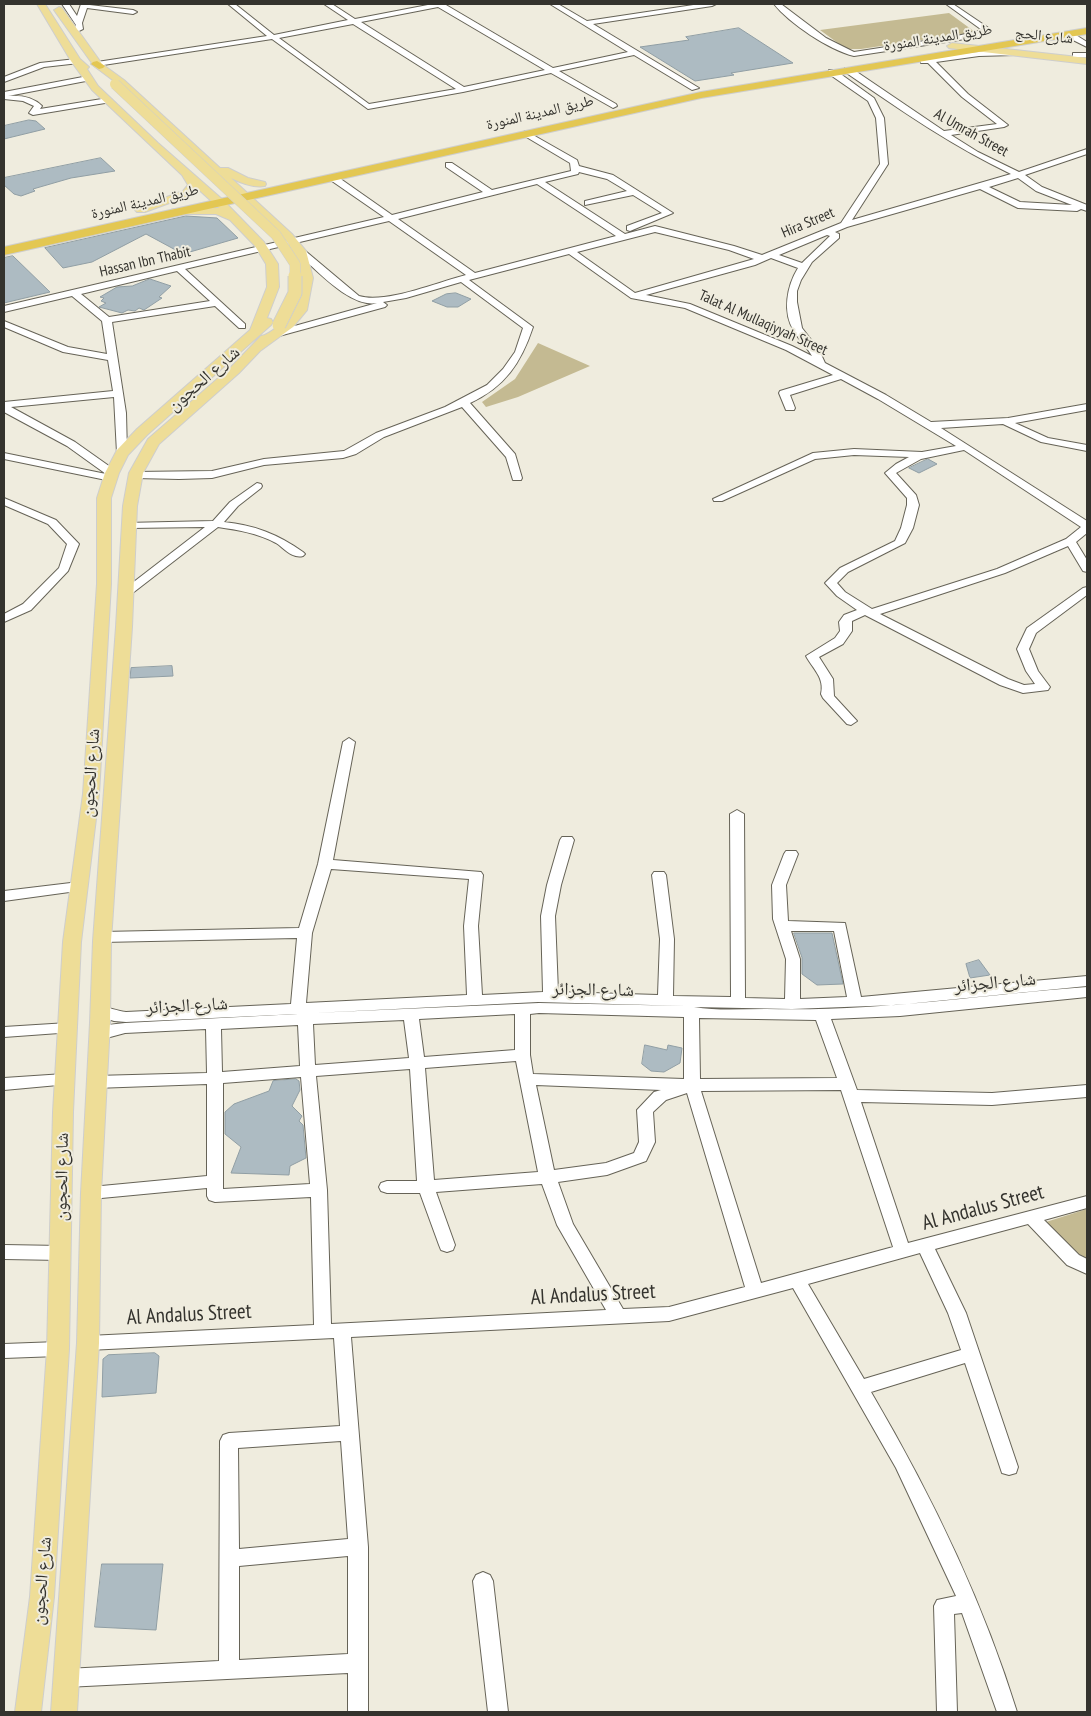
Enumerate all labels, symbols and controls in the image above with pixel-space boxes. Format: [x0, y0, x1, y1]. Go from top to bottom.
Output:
street label: طريق المدينة المنورة [882, 21, 994, 55]
street label: شارع الحج [1014, 24, 1074, 48]
street label: طريق المدينة المنورة [485, 92, 595, 134]
street label: Al Umrah Street [931, 105, 1011, 161]
street label: طريق المدينة المنورة [90, 181, 200, 223]
street label: Hira Street [779, 204, 837, 242]
street label: Hassan Ibn Thabit [98, 243, 192, 281]
street label: Talat Al Mullaqiyyah Street [696, 286, 830, 360]
street label: شارع الحجون [163, 342, 245, 416]
street label: شارع الحجون [77, 728, 105, 818]
street label: شارع الجزائر [953, 969, 1037, 997]
street label: شارع الجزائر [552, 978, 634, 1002]
street label: شارع الجزائر [146, 993, 228, 1019]
street label: شارع الحجون [50, 1132, 74, 1222]
street label: Al Andalus Street [919, 1180, 1047, 1236]
street label: Al Andalus Street [530, 1279, 656, 1311]
street label: Al Andalus Street [126, 1299, 252, 1331]
street label: شارع الحجون [27, 1536, 57, 1626]

